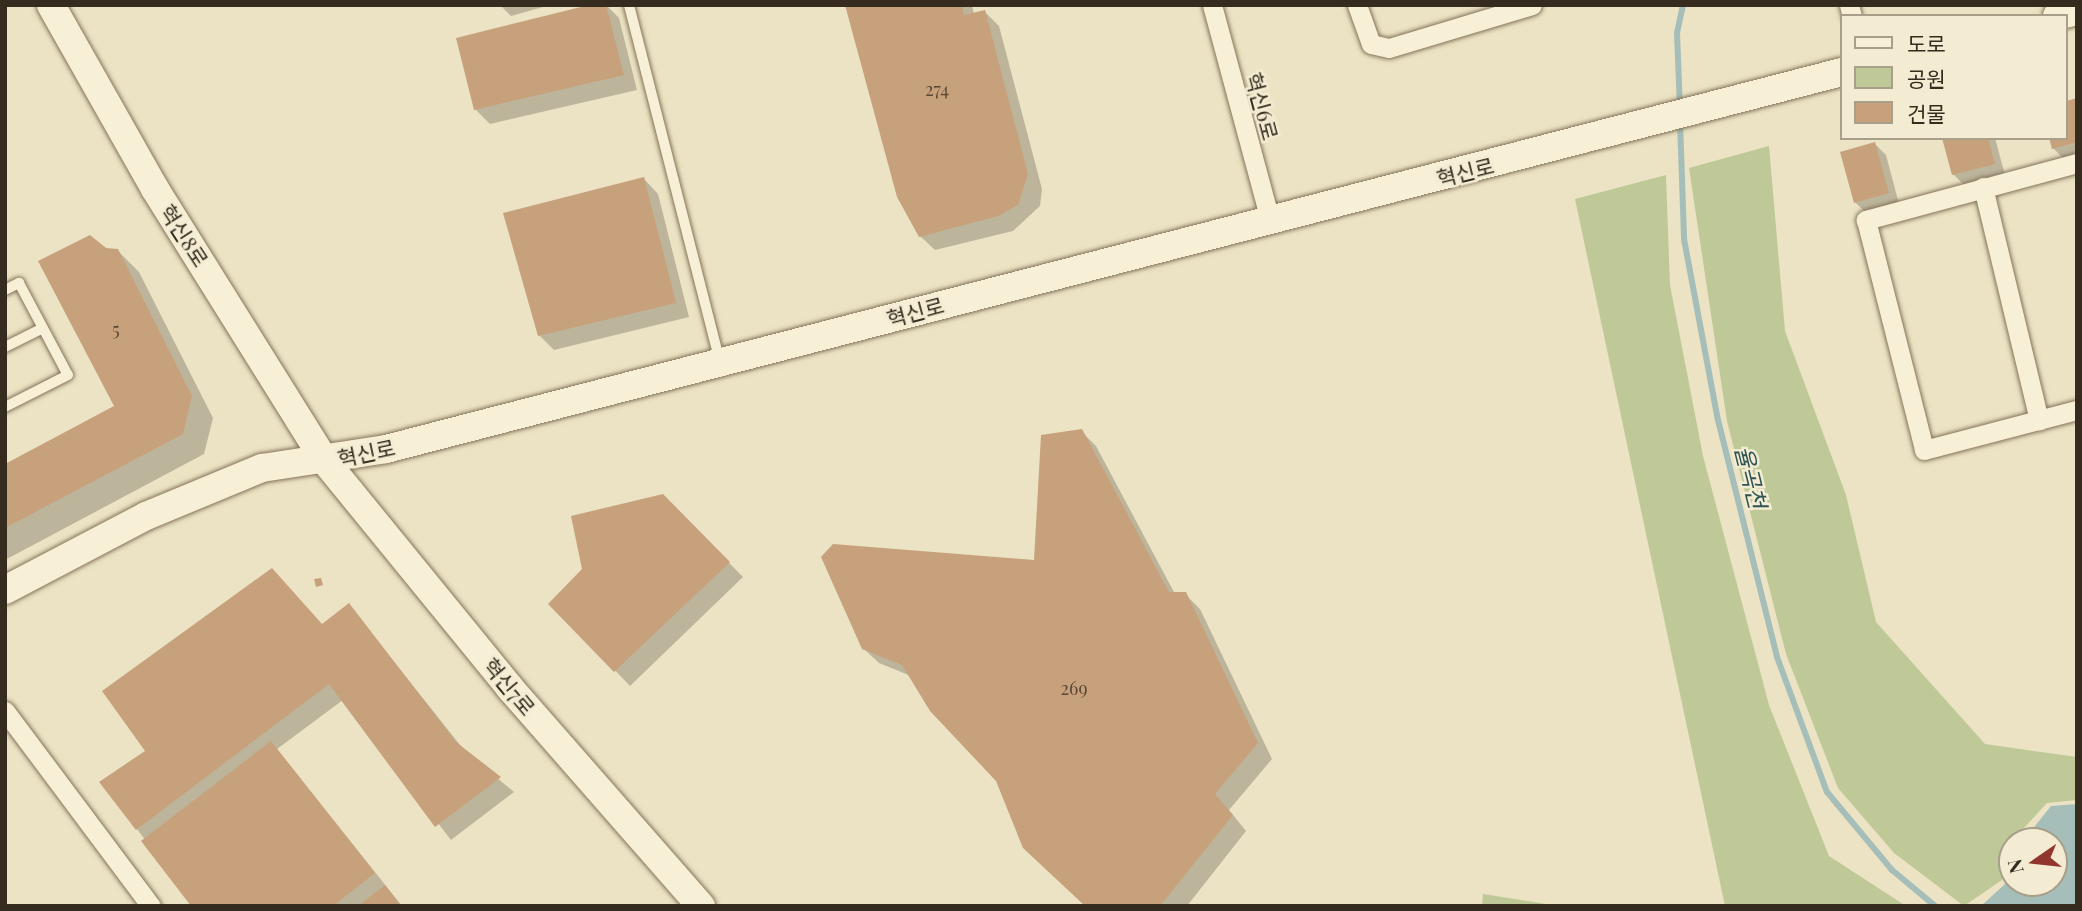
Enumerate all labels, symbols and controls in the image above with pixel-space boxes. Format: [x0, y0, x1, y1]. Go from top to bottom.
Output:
legend [1840, 14, 2068, 140]
text: 도로 [1907, 29, 1946, 57]
text: 공원 [1907, 64, 1946, 92]
street label: 혁신6로 [1242, 70, 1284, 142]
house number: 274 [925, 78, 949, 100]
text: 건물 [1907, 99, 1946, 127]
street label: 혁신로 [1434, 152, 1496, 190]
street label: 혁신8로 [156, 199, 214, 271]
street label: 혁신로 [884, 291, 946, 331]
house number: 5 [112, 318, 120, 340]
street label: 혁신로 [335, 434, 397, 470]
water label: 율곡천 [1730, 443, 1772, 511]
street label: 혁신7로 [479, 652, 541, 720]
house number: 269 [1060, 677, 1088, 699]
north arrow [1998, 827, 2068, 897]
text: N [2000, 857, 2029, 876]

